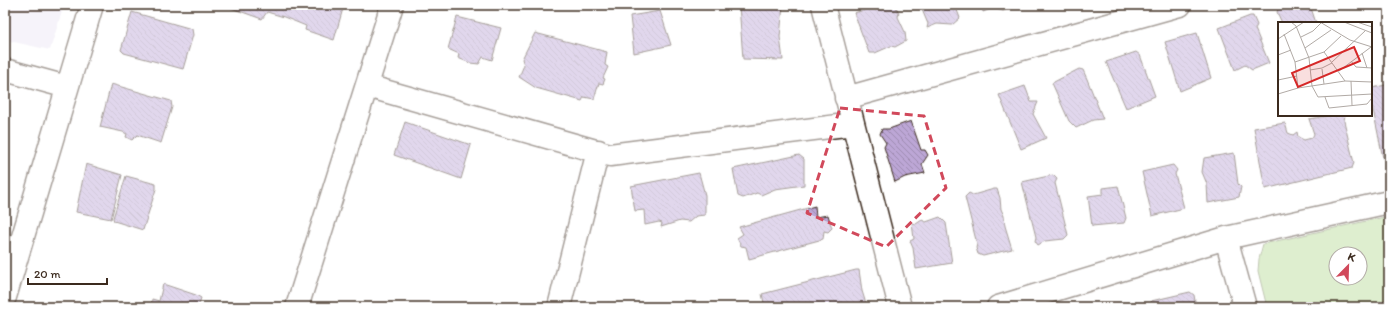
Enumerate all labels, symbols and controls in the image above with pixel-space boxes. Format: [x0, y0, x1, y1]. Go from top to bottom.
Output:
inset map [1278, 22, 1372, 116]
north arrow [1328, 246, 1368, 286]
text: K [1346, 250, 1358, 265]
scale bar [28, 260, 107, 286]
text: 20 m [34, 267, 61, 281]

